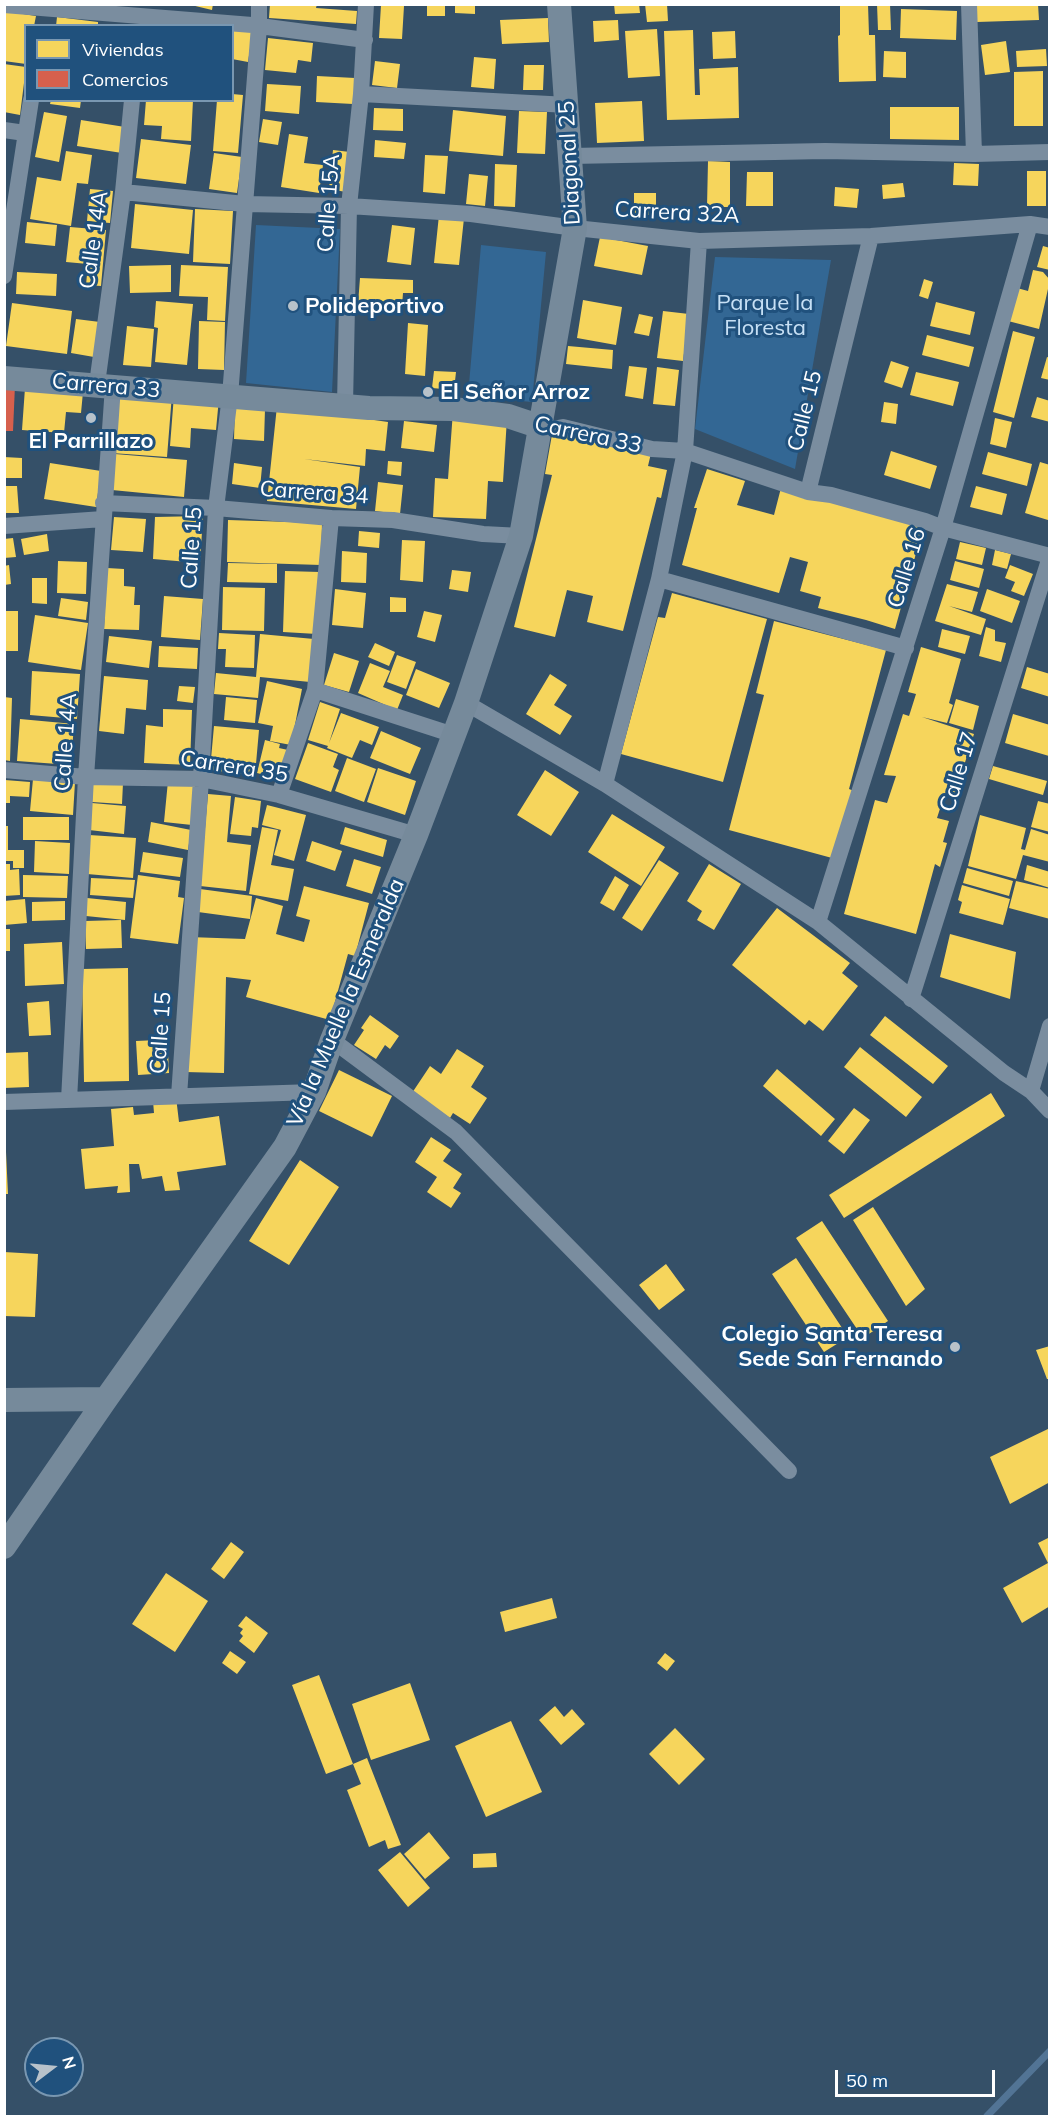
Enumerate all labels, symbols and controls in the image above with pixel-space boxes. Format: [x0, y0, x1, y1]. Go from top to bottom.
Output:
legend [24, 24, 234, 102]
text: Viviendas [82, 38, 164, 61]
text: Comercios [82, 68, 168, 91]
street label: Diagonal 25 [554, 100, 586, 226]
street label: Calle 15A [312, 153, 346, 253]
street label: Calle 14A [74, 189, 114, 291]
street label: Carrera 32A [614, 197, 740, 229]
park label: Parque la Floresta [717, 290, 813, 342]
place label: Polideportivo [305, 293, 444, 319]
marker: Polideportivo [286, 299, 300, 313]
street label: Carrera 33 [51, 368, 161, 404]
street label: Calle 15 [782, 368, 828, 454]
place label: El Señor Arroz [440, 379, 590, 405]
marker: El Señor Arroz [421, 385, 435, 399]
marker: El Parrillazo [84, 411, 98, 425]
street label: Carrera 33 [532, 411, 644, 459]
place label: El Parrillazo [28, 428, 154, 454]
street label: Carrera 34 [259, 476, 369, 510]
street label: Calle 15 [176, 506, 208, 590]
street label: Calle 16 [882, 525, 932, 611]
street label: Calle 14A [49, 692, 83, 792]
street label: Calle 17 [934, 729, 984, 815]
street label: Carrera 35 [178, 745, 290, 789]
street label: Vía la Muelle la Esmeralda [282, 875, 410, 1131]
street label: Calle 15 [145, 991, 177, 1075]
place label: Colegio Santa Teresa Sede San Fernando [721, 1321, 943, 1372]
marker: Colegio Santa Teresa Sede San Fernando [948, 1340, 962, 1354]
north arrow [24, 2037, 84, 2097]
text: N [58, 2054, 81, 2071]
scale bar [838, 2058, 998, 2096]
text: 50 m [846, 2069, 888, 2092]

